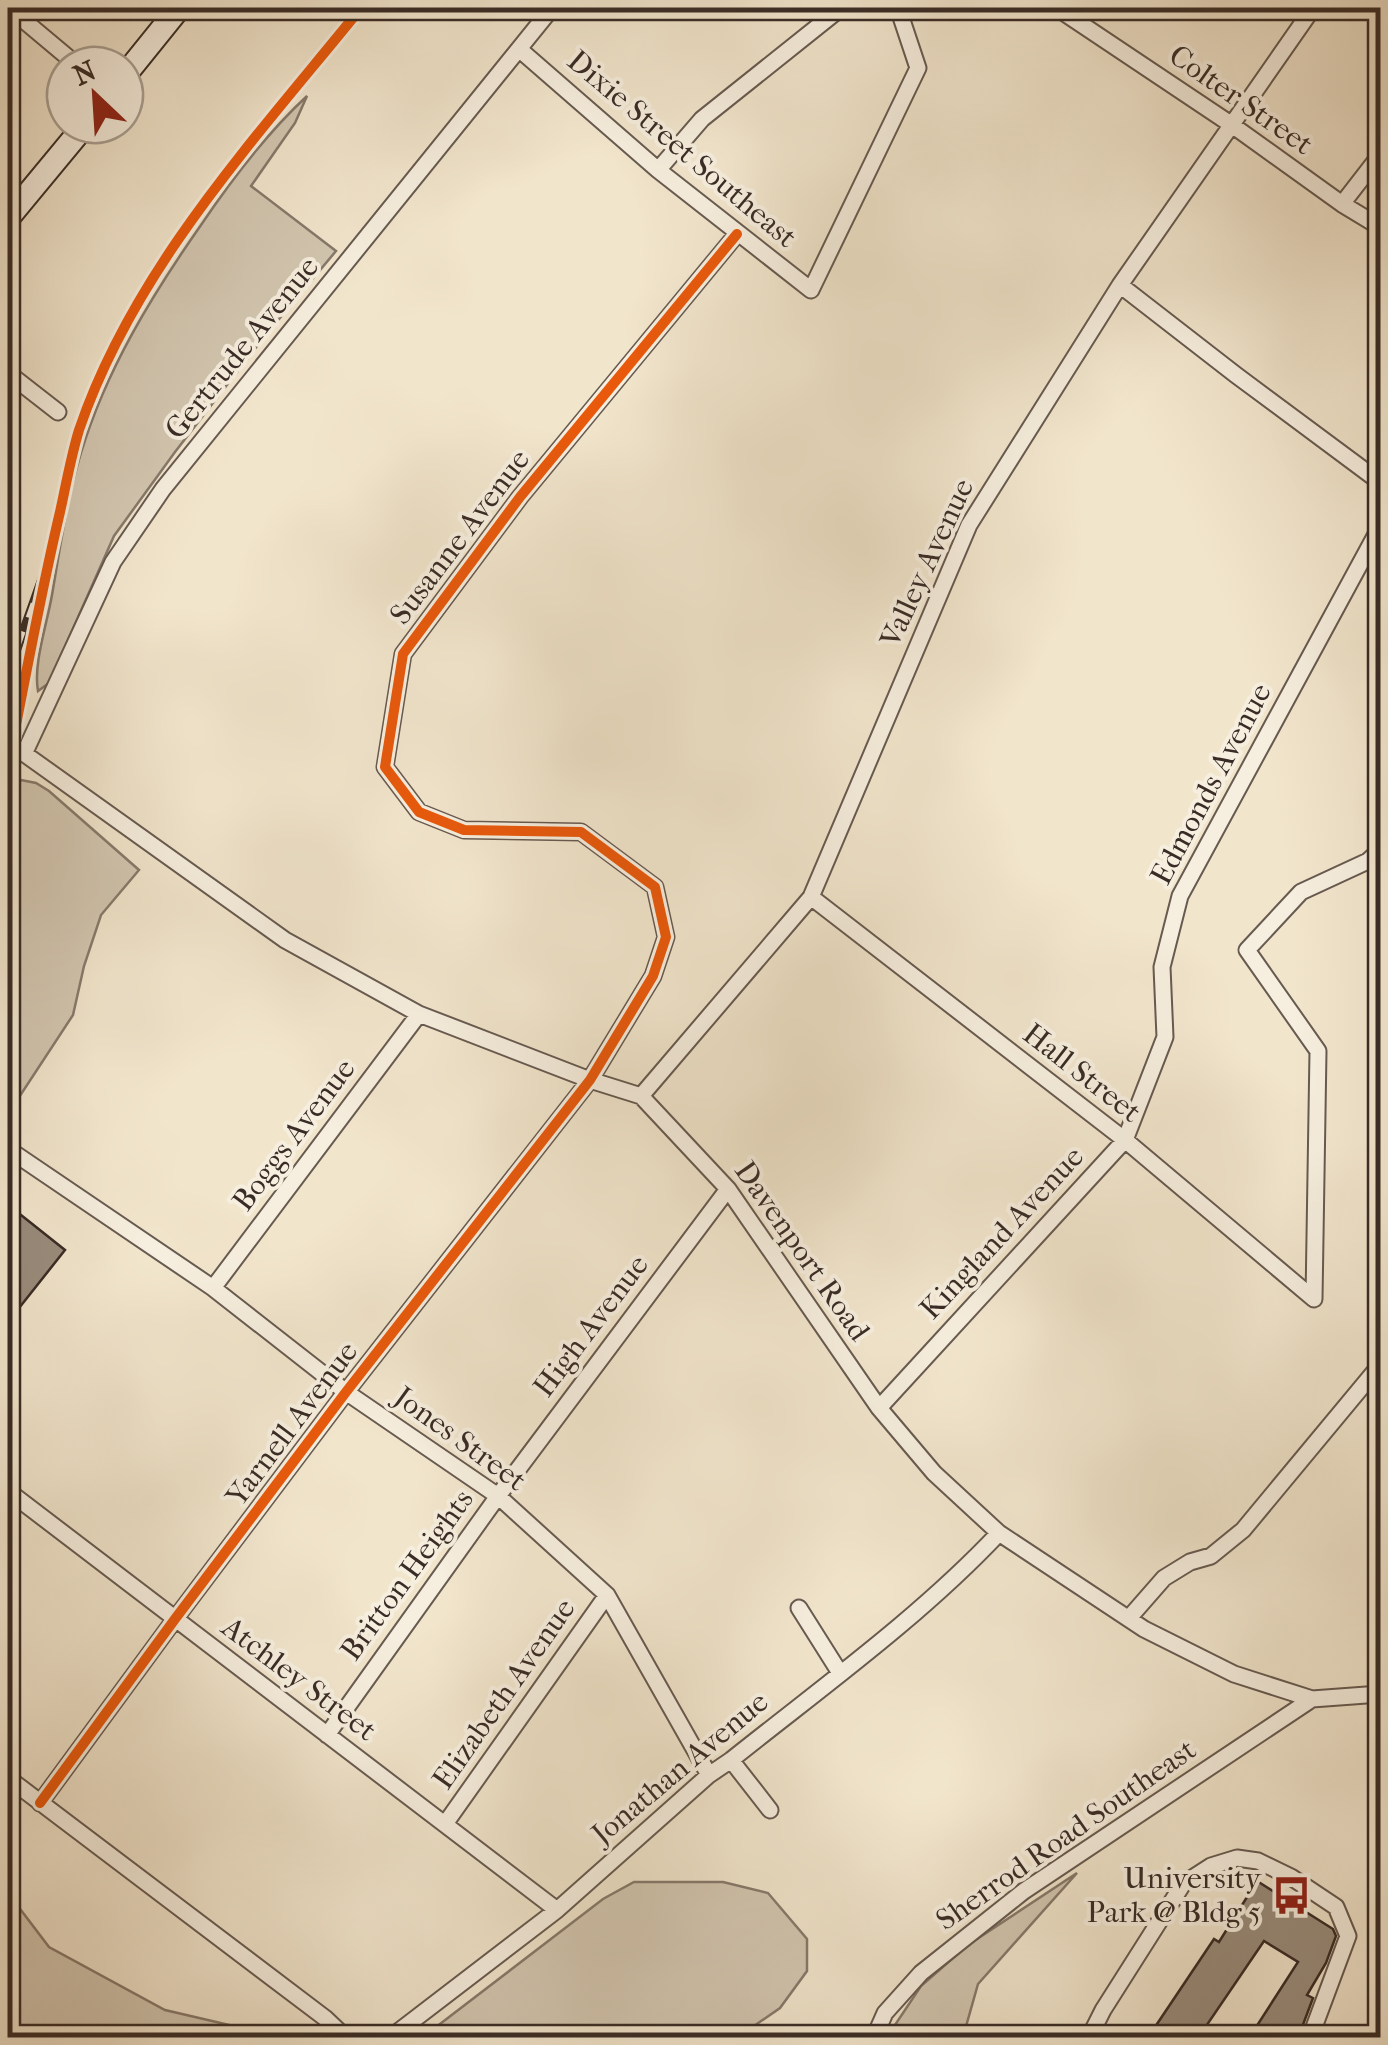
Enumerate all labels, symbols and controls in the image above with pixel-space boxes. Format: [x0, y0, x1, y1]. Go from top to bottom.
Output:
street label: Colter Street [1162, 38, 1320, 162]
street label: Dixie Street Southeast [560, 43, 804, 255]
north arrow [45, 45, 145, 145]
text: N [68, 53, 102, 92]
street label: Gertrude Avenue [158, 250, 326, 446]
street label: Susanne Avenue [383, 442, 537, 631]
street label: Valley Avenue [872, 473, 981, 654]
street label: Edmonds Avenue [1143, 677, 1279, 890]
street label: Hall Street [1016, 1016, 1148, 1130]
street label: Boggs Avenue [226, 1052, 363, 1218]
street label: Kingland Avenue [913, 1139, 1091, 1327]
street label: Davenport Road [727, 1155, 877, 1348]
street label: High Avenue [526, 1248, 656, 1404]
street label: Yarnell Avenue [218, 1335, 365, 1514]
street label: Jones Street [386, 1378, 533, 1499]
street label: Britton Heights [333, 1483, 481, 1667]
street label: Elizabeth Avenue [425, 1592, 583, 1796]
street label: Atchley Street [214, 1609, 383, 1748]
street label: Jonathan Avenue [583, 1684, 775, 1853]
street label: Sherrod Road Southeast [929, 1732, 1203, 1938]
place label: University Park @ Bldg 5 [1087, 1861, 1262, 1930]
bus stop icon: University Park @ Bldg 5 [1270, 1874, 1312, 1916]

